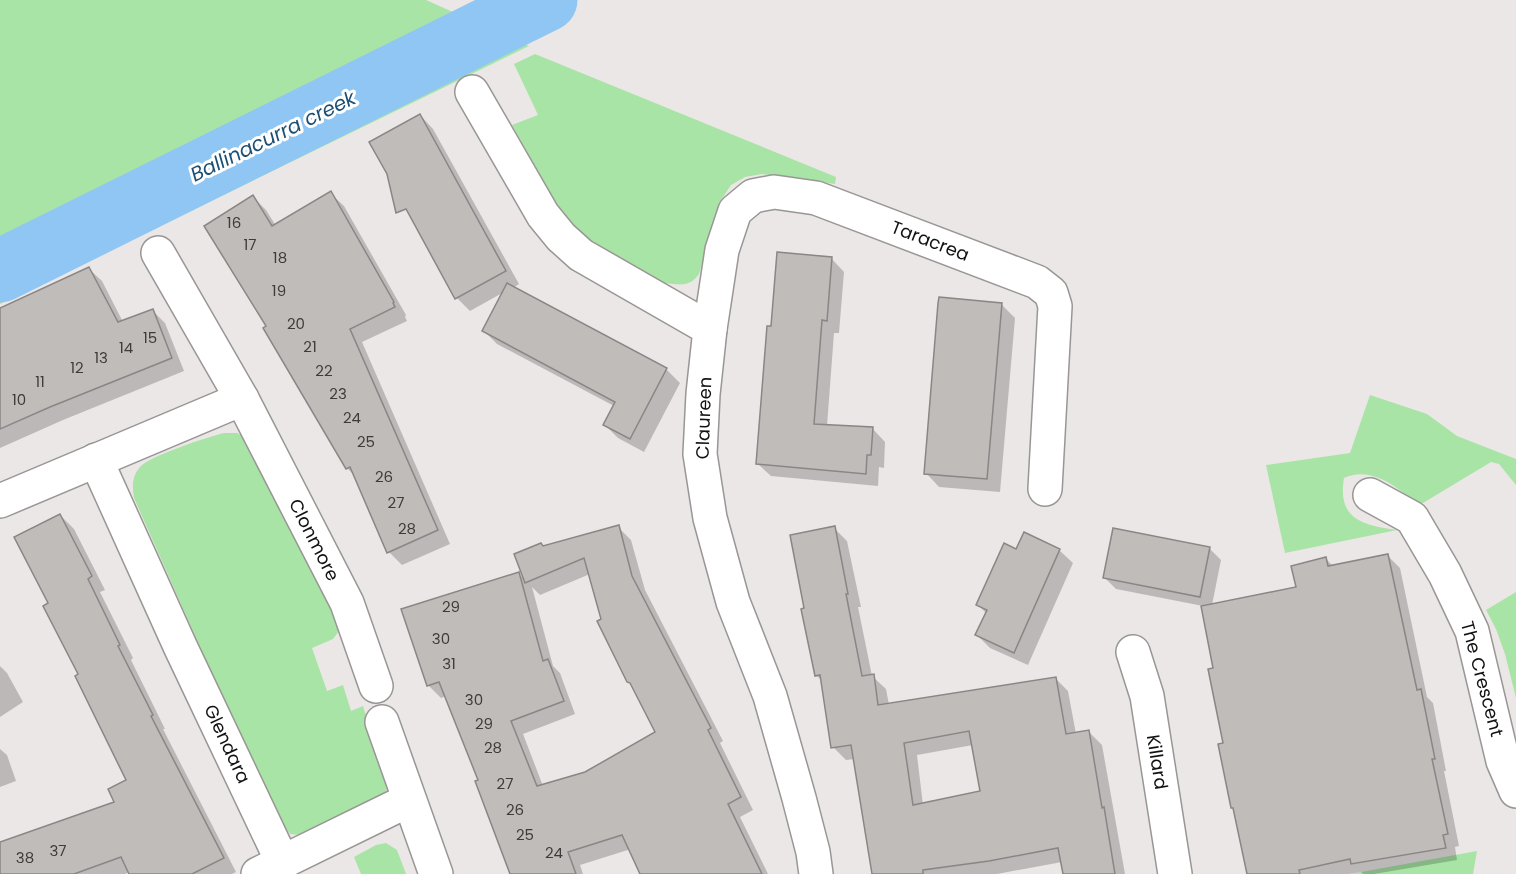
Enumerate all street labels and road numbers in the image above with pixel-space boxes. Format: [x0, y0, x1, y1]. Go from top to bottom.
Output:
street label: Taracrea [888, 214, 973, 267]
street label: Claureen [690, 376, 717, 460]
street label: Clonmore [283, 494, 346, 585]
street label: The Crescent [1455, 618, 1510, 739]
street label: Glendara [198, 700, 257, 787]
street label: Killard [1141, 733, 1174, 791]

